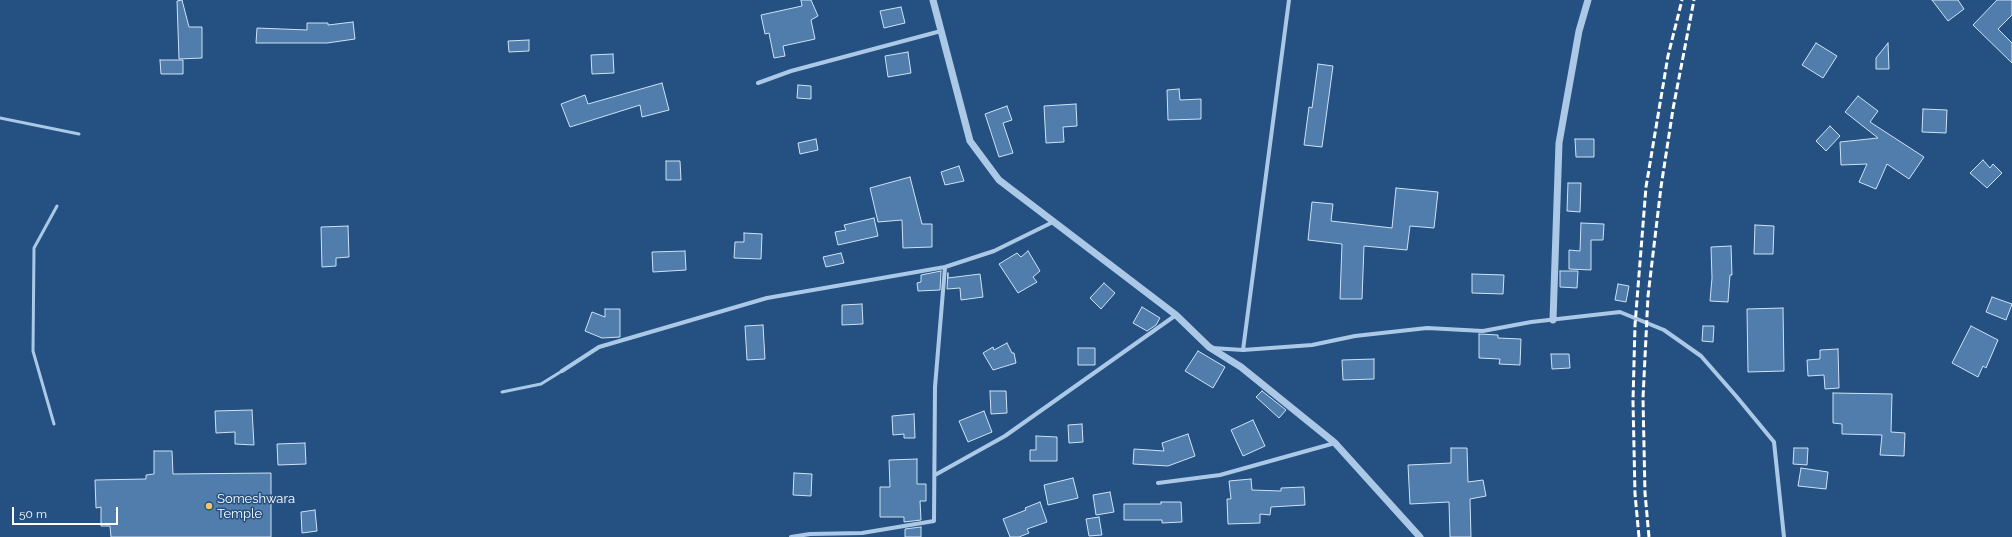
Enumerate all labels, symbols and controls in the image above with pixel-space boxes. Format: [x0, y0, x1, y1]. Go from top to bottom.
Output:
place label: Someshwara Temple [217, 491, 295, 522]
scale bar [14, 499, 120, 525]
marker: Someshwara Temple [204, 501, 214, 511]
text: 50 m [19, 507, 47, 521]

